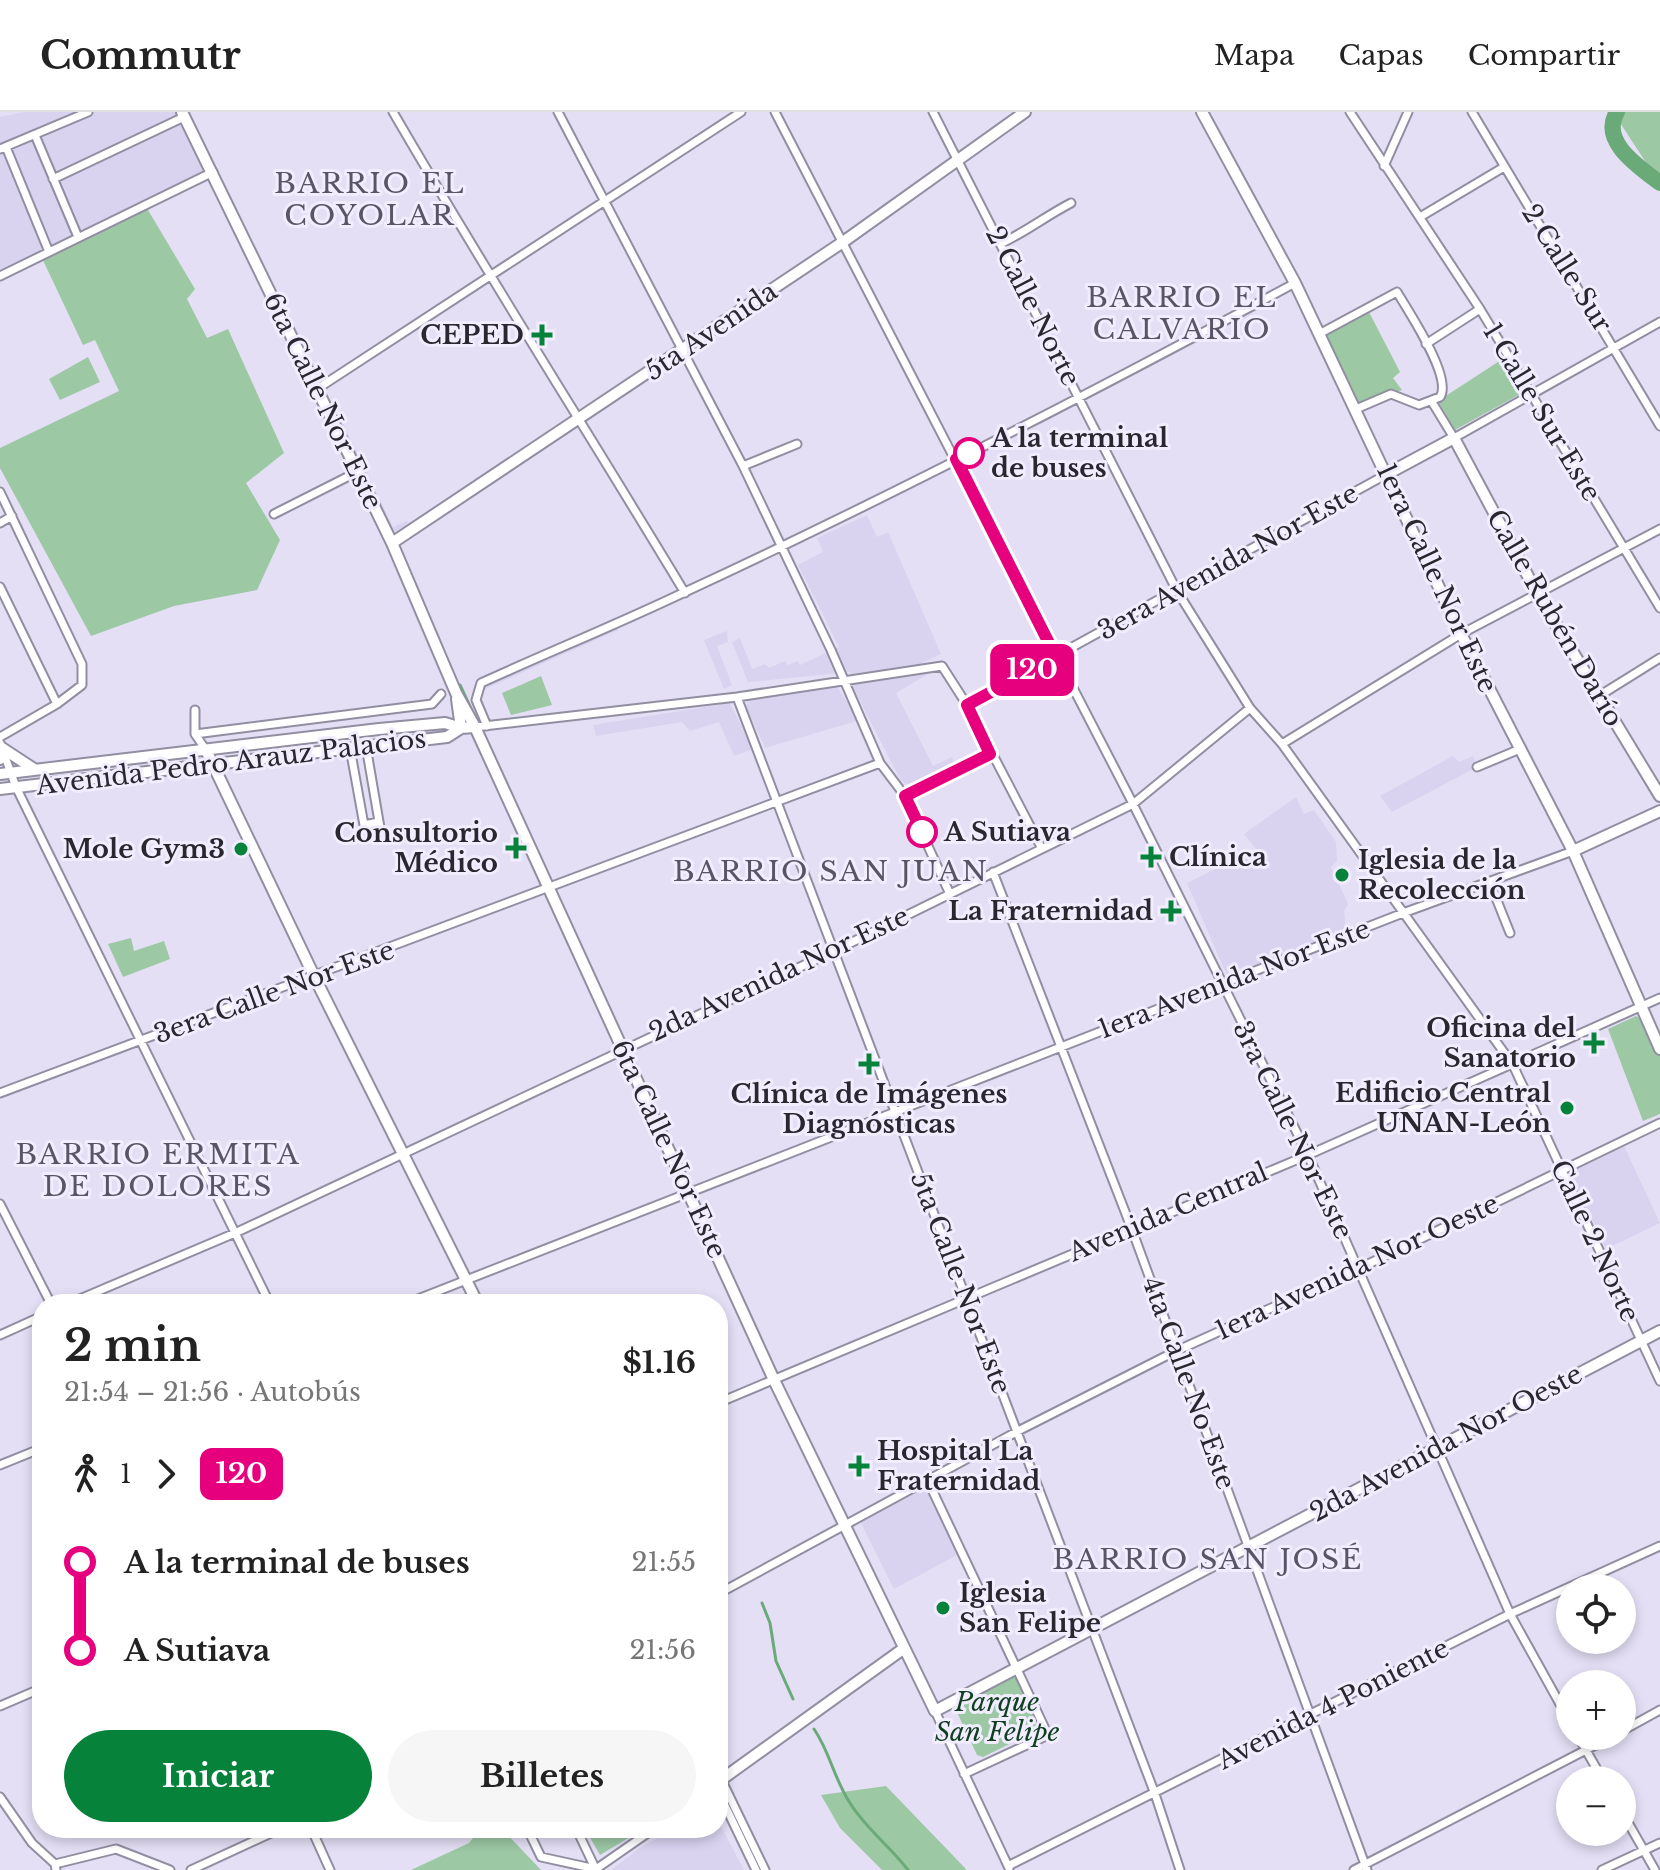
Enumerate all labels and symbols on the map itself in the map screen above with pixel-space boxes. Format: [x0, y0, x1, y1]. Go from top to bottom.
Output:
district label: BARRIO EL COYOLAR [274, 166, 466, 233]
street label: 2 Calle Sur [1515, 198, 1619, 338]
street label: 2 Calle Norte [979, 221, 1087, 391]
street label: 5ta Avenida [639, 275, 784, 387]
district label: BARRIO EL CALVARIO [1086, 280, 1278, 347]
street label: 6ta Calle Nor Este [257, 288, 389, 514]
street label: 1 Calle Sur Este [1476, 317, 1608, 507]
place label: CEPED [420, 319, 524, 351]
marker: CEPED [531, 324, 553, 346]
place label: A la terminal de buses [990, 422, 1168, 484]
marker: A la terminal de buses [954, 438, 984, 468]
street label: 1era Calle Nor Este [1370, 458, 1504, 698]
street label: 3era Avenida Nor Este [1092, 477, 1364, 647]
street label: Calle Rubén Darío [1480, 504, 1630, 732]
line badge: 120 [986, 644, 1078, 696]
street label: Avenida Pedro Arauz Palacios [33, 722, 428, 802]
place label: A Sutiava [943, 816, 1071, 848]
place label: Consultorio Médico [334, 817, 498, 879]
marker: A Sutiava [907, 817, 937, 847]
place label: Mole Gym3 [63, 833, 225, 865]
marker: Consultorio Médico [505, 837, 527, 859]
marker: Mole Gym3 [232, 840, 250, 858]
place label: Clínica [1169, 841, 1267, 873]
place label: Iglesia de la Recolección [1358, 844, 1525, 906]
marker: Clínica [1140, 846, 1162, 868]
district label: BARRIO SAN JUAN [673, 854, 989, 889]
marker: Iglesia de la Recolección [1333, 866, 1351, 884]
place label: La Fraternidad [948, 895, 1153, 927]
street label: 2da Avenida Nor Este [644, 900, 914, 1048]
marker: La Fraternidad [1160, 900, 1182, 922]
street label: 1era Avenida Nor Este [1094, 912, 1374, 1046]
street label: 3era Calle Nor Este [149, 934, 399, 1050]
place label: Oficina del Sanatorio [1426, 1012, 1576, 1074]
street label: 3ra Calle Nor Este [1226, 1016, 1360, 1244]
marker: Oficina del Sanatorio [1583, 1032, 1605, 1054]
street label: 6ta Calle Nor Este [604, 1035, 734, 1263]
marker: Clínica de Imágenes Diagnósticas [858, 1053, 880, 1075]
place label: Edificio Central UNAN-León [1335, 1077, 1551, 1139]
place label: Clínica de Imágenes Diagnósticas [731, 1078, 1007, 1140]
marker: Edificio Central UNAN-León [1558, 1099, 1576, 1117]
district label: BARRIO ERMITA DE DOLORES [15, 1137, 301, 1204]
street label: Calle 2 Norte [1544, 1155, 1646, 1327]
street label: Avenida Central [1063, 1156, 1272, 1269]
street label: 5ta Calle Nor Este [904, 1168, 1018, 1398]
street label: 1era Avenida Nor Oeste [1210, 1187, 1504, 1347]
street label: 4ta Calle No Este [1136, 1272, 1242, 1494]
street label: 2da Avenida Nor Oeste [1304, 1358, 1588, 1528]
place label: Hospital La Fraternidad [877, 1435, 1040, 1497]
marker: Hospital La Fraternidad [848, 1455, 870, 1477]
district label: BARRIO SAN JOSÉ [1053, 1542, 1363, 1577]
place label: Iglesia San Felipe [959, 1577, 1101, 1639]
marker: Iglesia San Felipe [934, 1599, 952, 1617]
street label: Avenida 4 Poniente [1211, 1632, 1454, 1777]
park label: Parque San Felipe [935, 1686, 1060, 1748]

